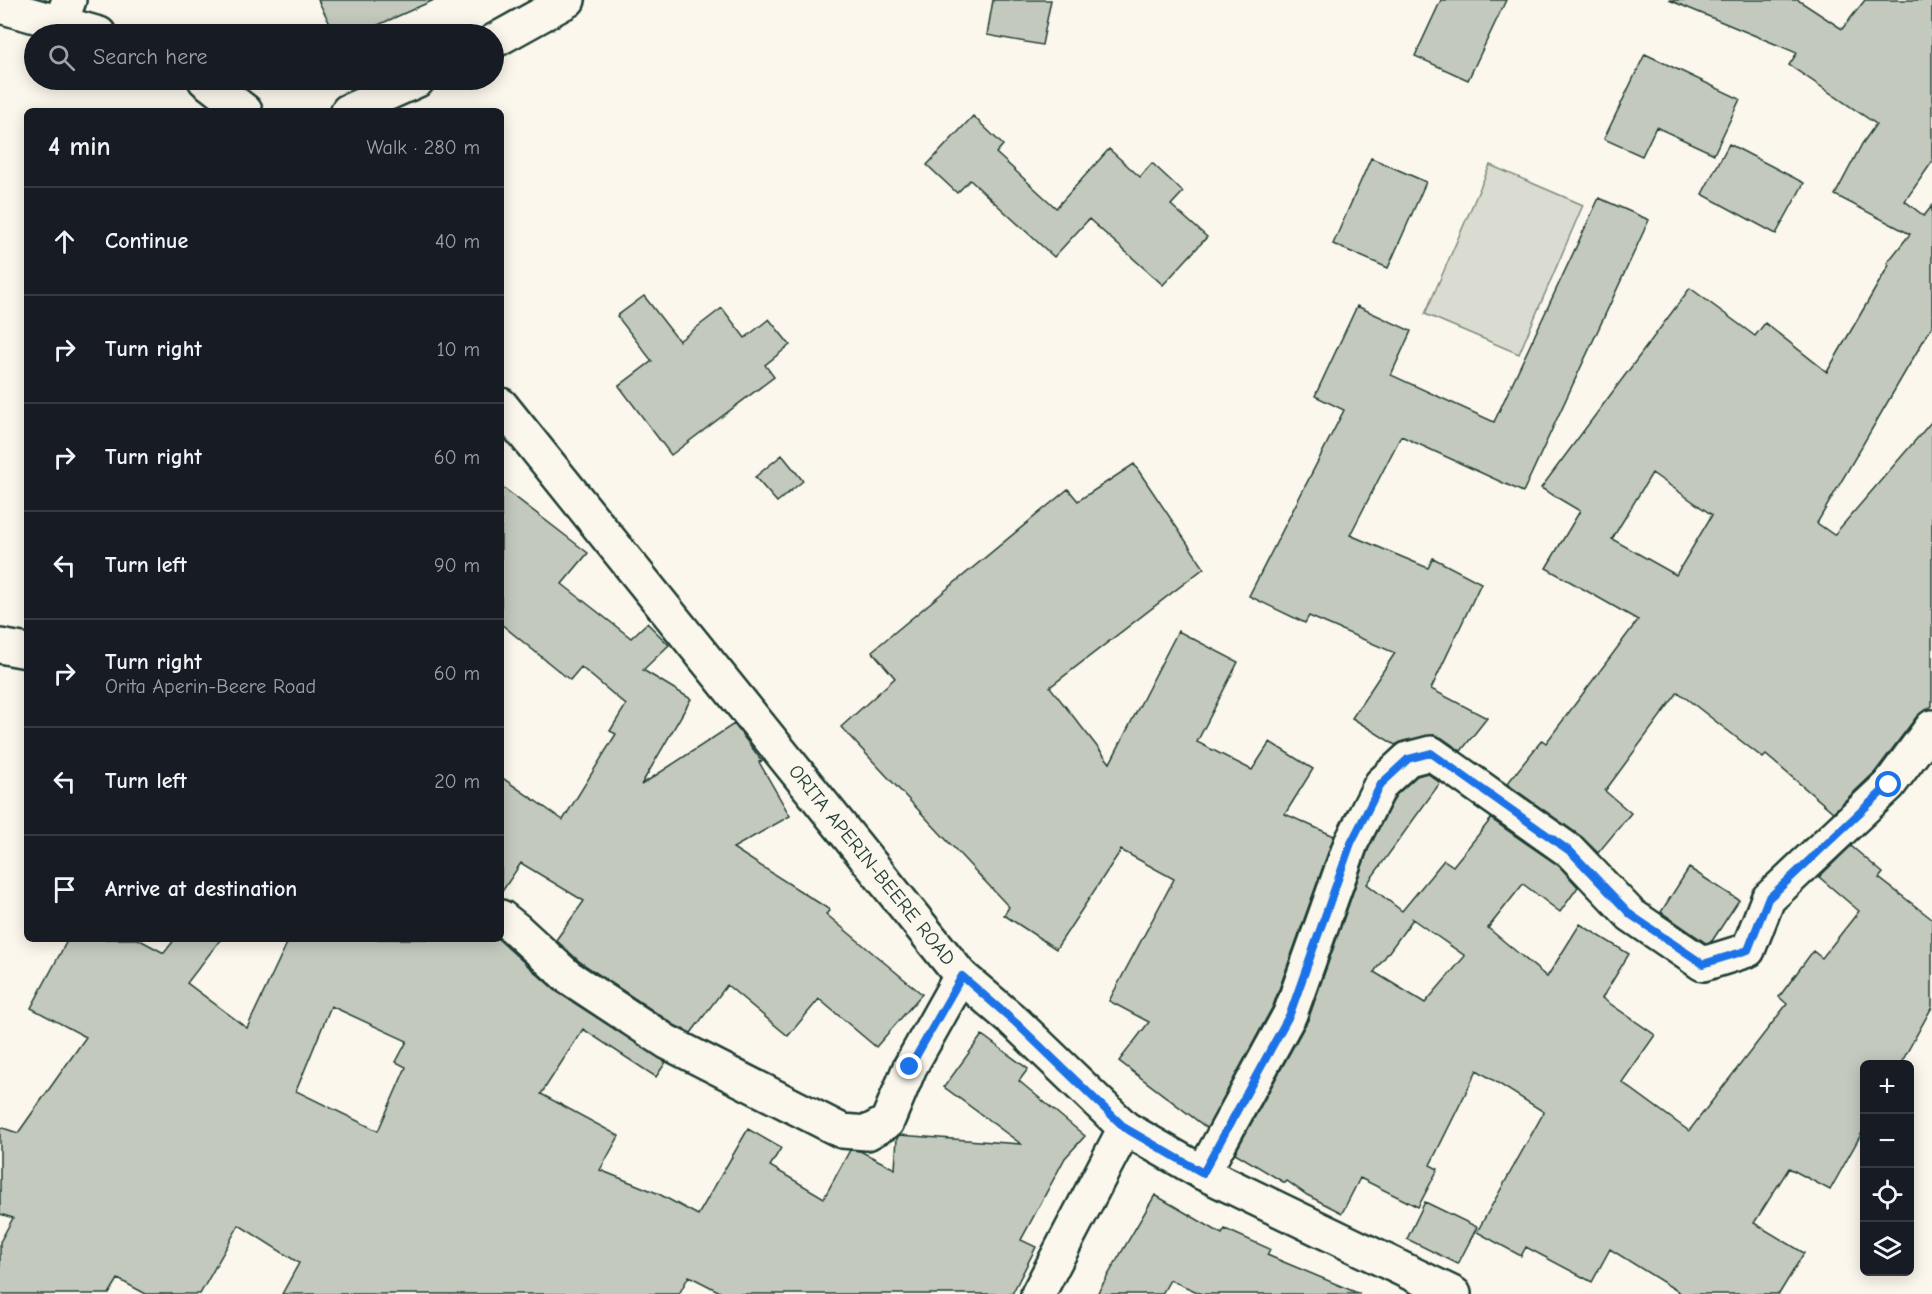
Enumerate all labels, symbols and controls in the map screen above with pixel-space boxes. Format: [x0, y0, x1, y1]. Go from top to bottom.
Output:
search box [24, 24, 504, 90]
icon: search [45, 41, 78, 74]
text: Search here [93, 44, 208, 70]
text: 4 min [48, 132, 111, 162]
text: Walk · 280 m [367, 136, 480, 159]
icon: ahead [48, 225, 81, 258]
text: Continue [105, 228, 188, 254]
text: 40 m [435, 230, 480, 253]
icon: right [48, 333, 81, 366]
text: Turn right [105, 336, 202, 362]
text: 10 m [437, 338, 480, 361]
icon: right [48, 441, 81, 474]
text: Turn right [105, 444, 202, 470]
text: 60 m [434, 446, 480, 469]
icon: left [48, 549, 81, 582]
text: Turn left [105, 552, 187, 578]
text: 90 m [434, 554, 480, 577]
text: Turn right [105, 649, 202, 675]
icon: right [48, 657, 81, 690]
text: 60 m [434, 662, 480, 685]
text: Orita Aperin-Beere Road [105, 675, 316, 698]
street label: ORITA APERIN-BEERE ROAD [784, 760, 960, 970]
icon: left [48, 765, 81, 798]
text: Turn left [105, 768, 187, 794]
text: 20 m [434, 770, 480, 793]
route start [1875, 771, 1901, 797]
icon: arrive [48, 873, 81, 906]
text: Arrive at destination [105, 876, 297, 902]
route end [896, 1053, 922, 1079]
map controls [1860, 1060, 1914, 1276]
button: + [1860, 1060, 1914, 1114]
button: − [1860, 1114, 1914, 1168]
button: locate [1860, 1168, 1914, 1222]
button: layers [1860, 1222, 1914, 1276]

